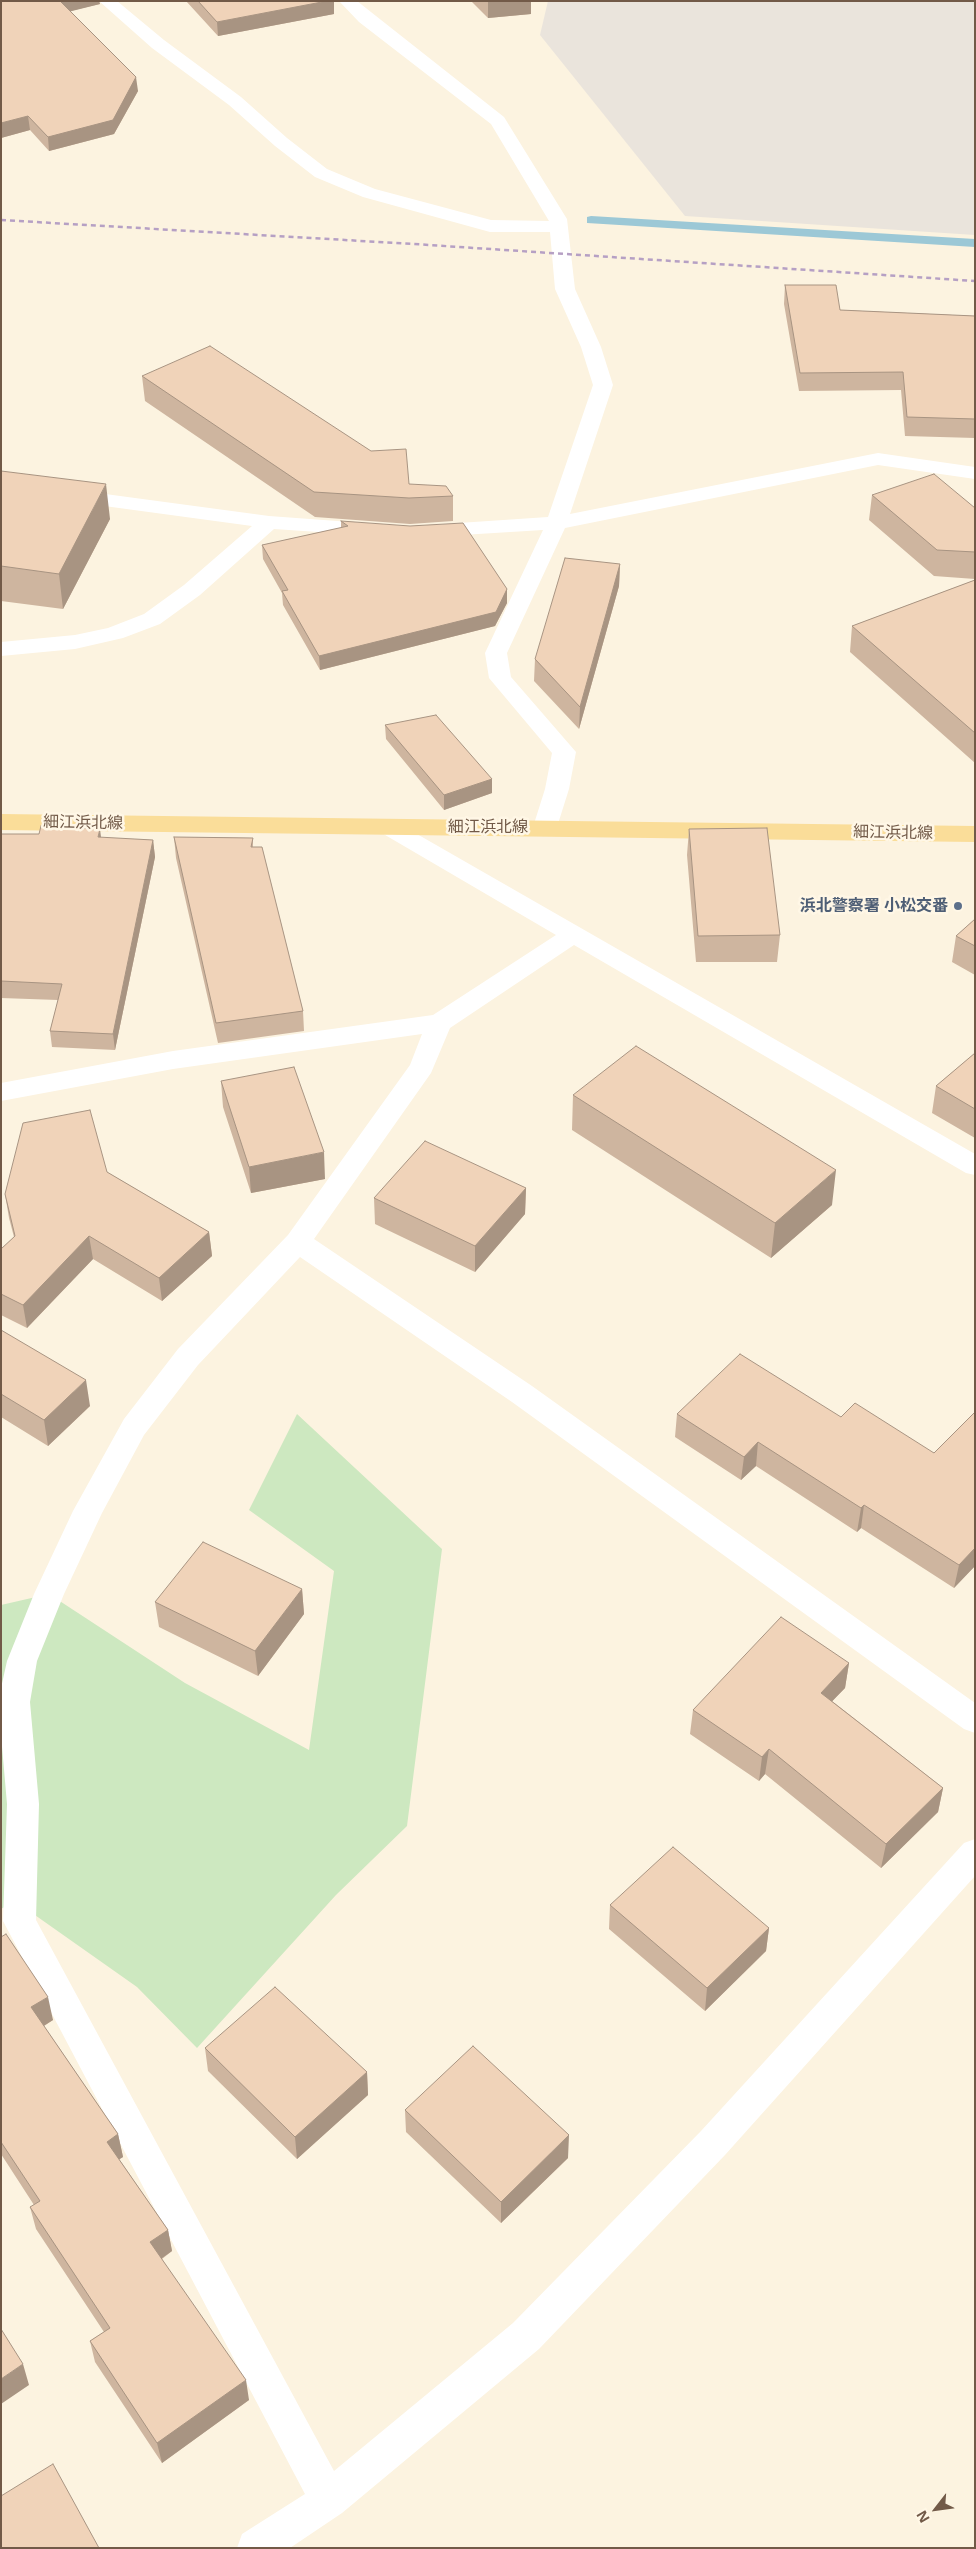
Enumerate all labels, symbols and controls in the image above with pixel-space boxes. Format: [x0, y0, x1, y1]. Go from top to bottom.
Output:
street label: 細江浜北線 [43, 813, 123, 833]
street label: 細江浜北線 [448, 817, 528, 837]
street label: 細江浜北線 [853, 823, 933, 843]
place label: 浜北警察署 小松交番 [800, 896, 948, 916]
marker: 浜北警察署 小松交番 [952, 900, 964, 912]
north arrow [911, 2484, 961, 2534]
text: N [912, 2507, 934, 2526]

